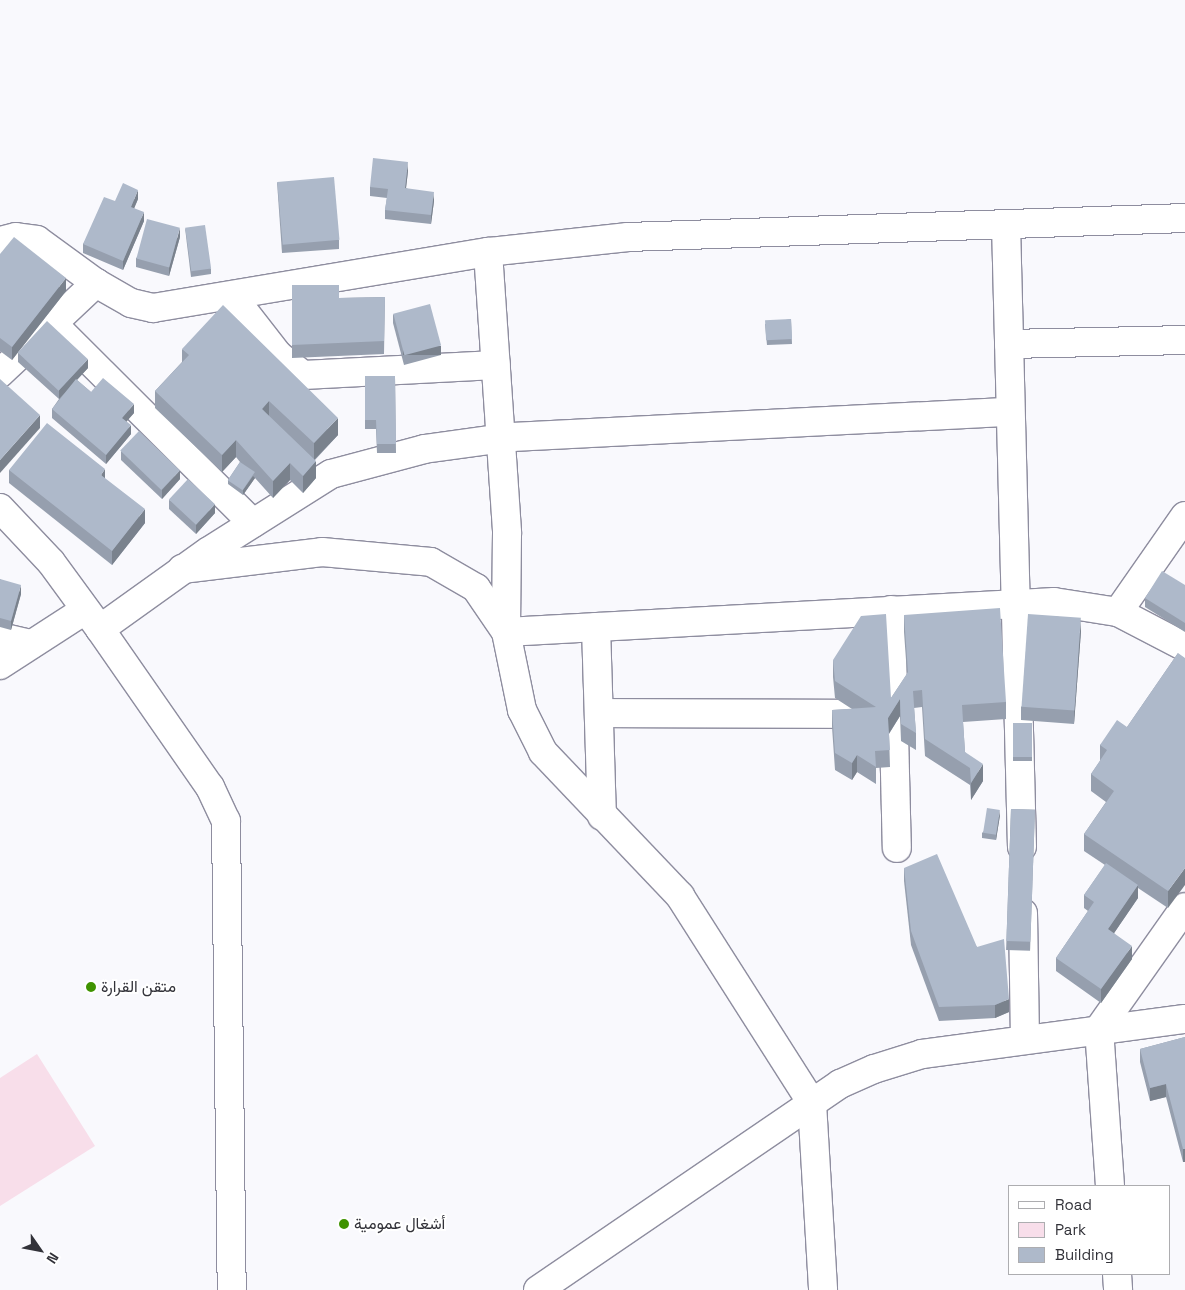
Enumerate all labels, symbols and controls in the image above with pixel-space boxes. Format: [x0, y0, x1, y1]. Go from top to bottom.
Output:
place label: متقن القرارة [101, 977, 176, 997]
marker: متقن القرارة [85, 981, 97, 993]
legend [1008, 1185, 1170, 1275]
text: Road [1055, 1195, 1092, 1214]
place label: أشغال عمومية [354, 1214, 445, 1234]
marker: أشغال عمومية [338, 1218, 350, 1230]
text: Park [1055, 1220, 1086, 1239]
north arrow [15, 1225, 65, 1275]
text: Building [1055, 1245, 1114, 1264]
text: N [42, 1249, 63, 1267]

